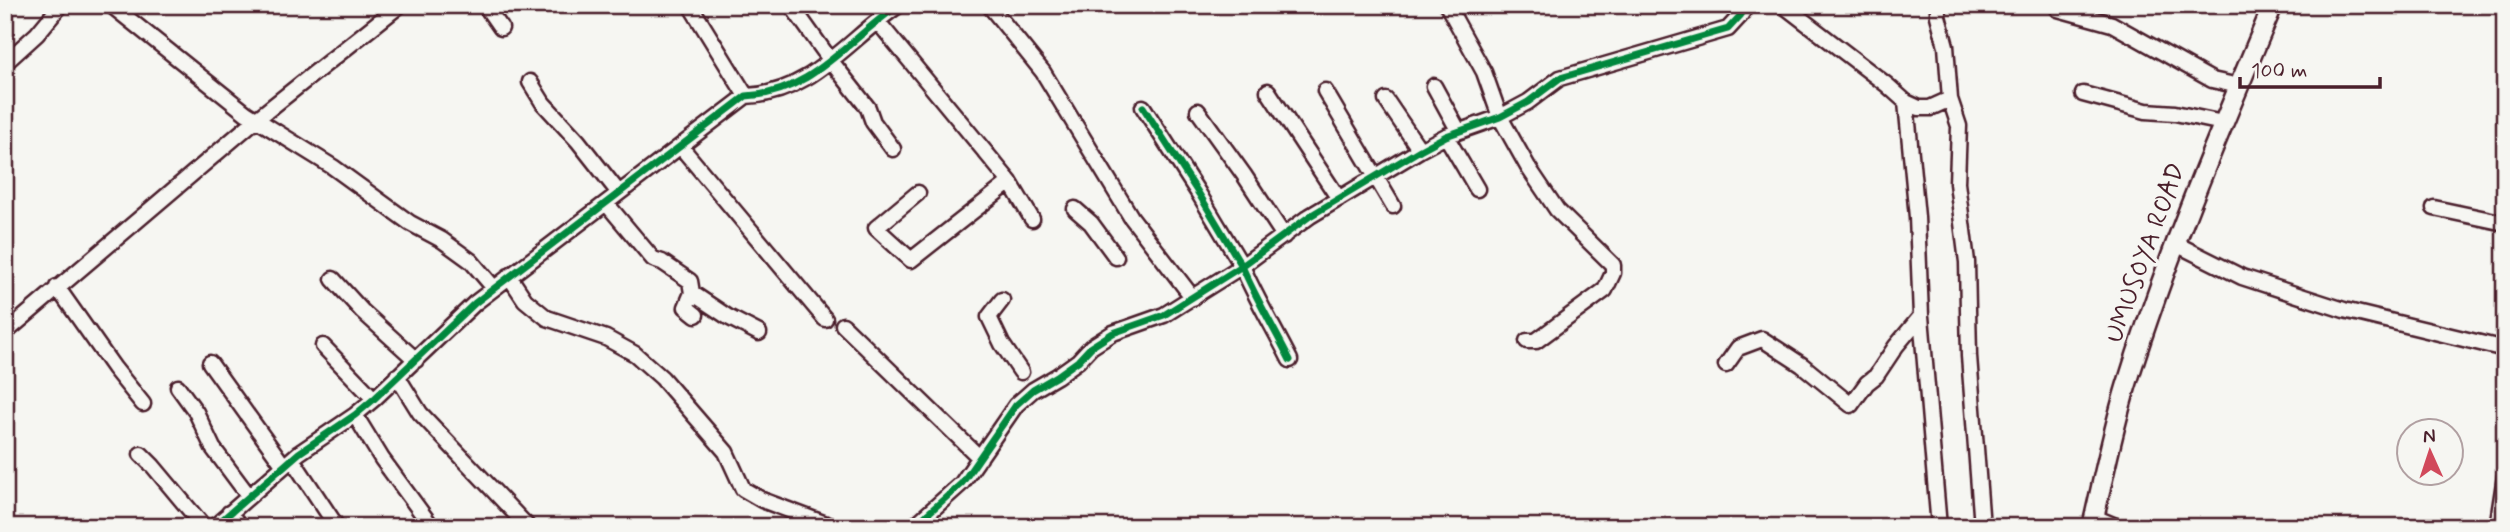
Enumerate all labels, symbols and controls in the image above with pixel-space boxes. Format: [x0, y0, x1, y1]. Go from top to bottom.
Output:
scale bar [2240, 46, 2380, 90]
text: 100 m [2251, 57, 2307, 85]
street label: UMUSOYA ROAD [2098, 158, 2194, 348]
north arrow [2394, 416, 2464, 486]
text: N [2422, 424, 2436, 449]

